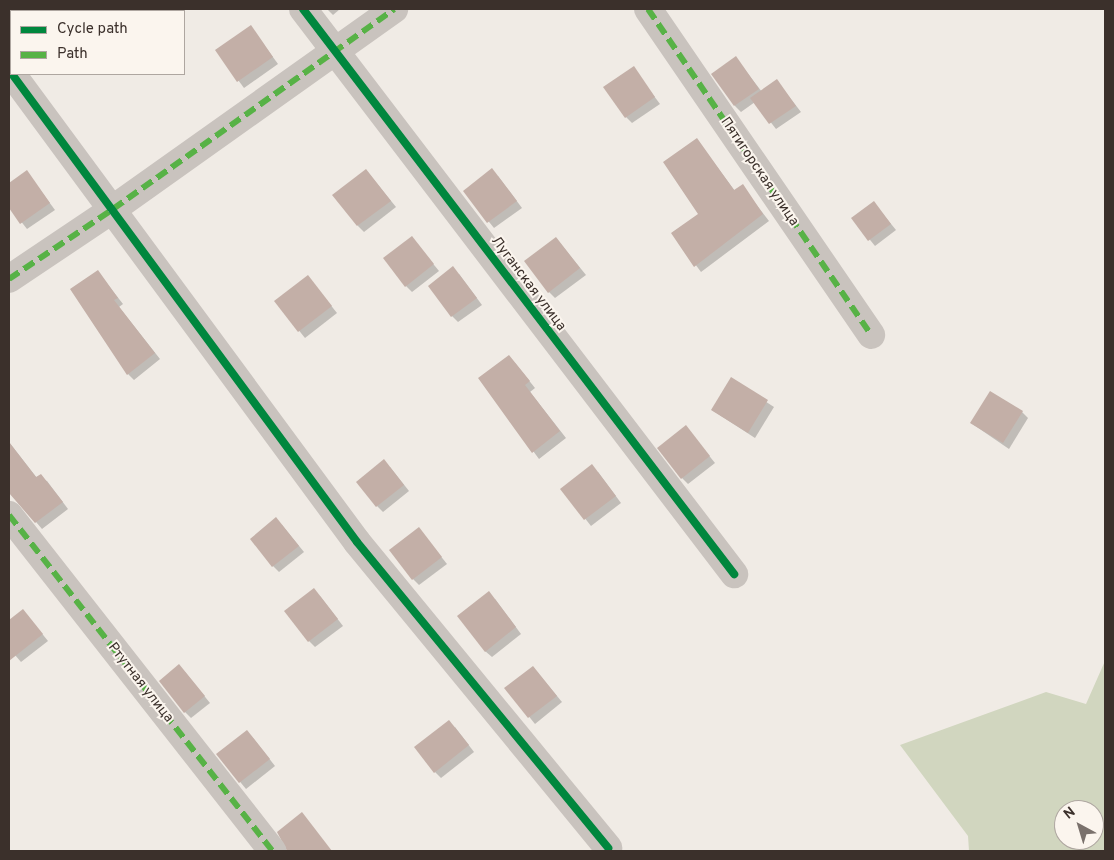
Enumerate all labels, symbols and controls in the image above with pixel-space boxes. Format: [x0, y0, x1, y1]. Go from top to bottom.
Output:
legend [10, 10, 185, 75]
text: Cycle path [57, 20, 128, 39]
text: Path [57, 45, 88, 64]
street label: Пятигорская улица [716, 114, 802, 230]
street label: Луганская улица [487, 233, 569, 335]
street label: Ртутная улица [104, 640, 176, 726]
north arrow [1054, 800, 1104, 850]
text: N [1061, 804, 1079, 824]

